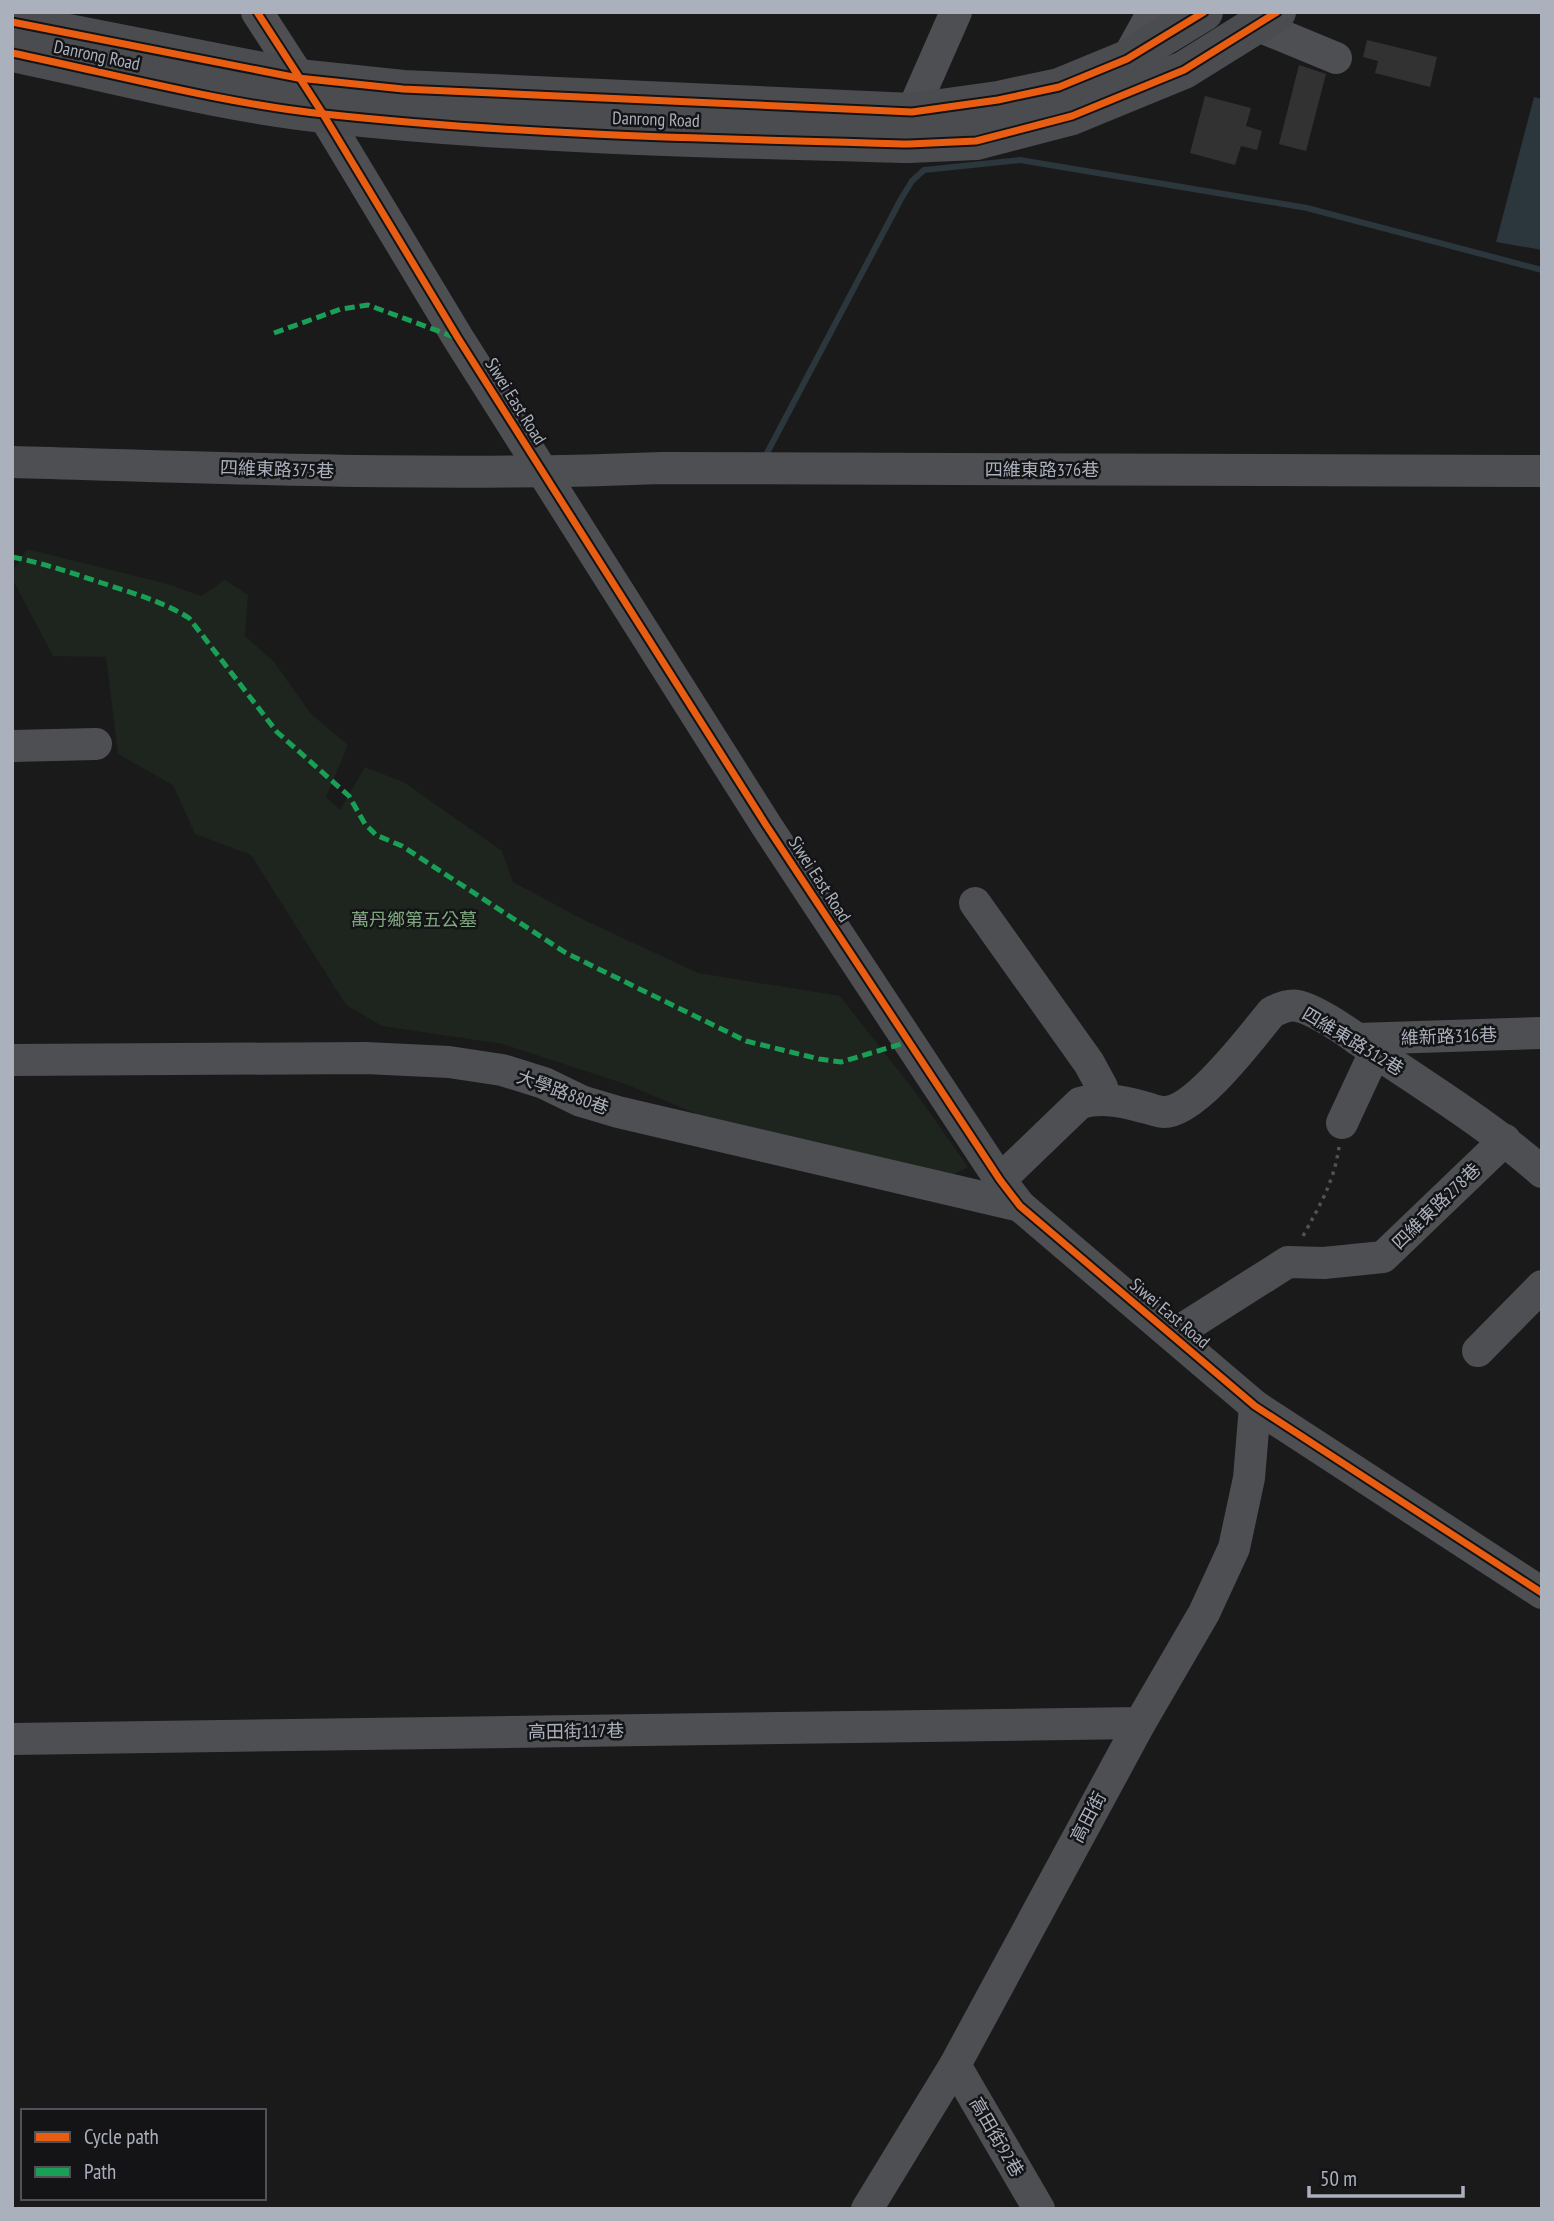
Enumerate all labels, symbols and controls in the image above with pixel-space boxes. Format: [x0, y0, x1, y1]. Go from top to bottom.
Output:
street label: Danrong Road [52, 35, 142, 75]
street label: Danrong Road [612, 106, 700, 132]
street label: Siwei East Road [480, 353, 552, 449]
street label: 四維東路375巷 [219, 456, 335, 482]
street label: 四維東路376巷 [985, 458, 1099, 481]
street label: Siwei East Road [784, 832, 856, 926]
park label: 萬丹鄉第五公墓 [351, 908, 477, 931]
street label: 四維東路312巷 [1298, 1002, 1408, 1080]
street label: 維新路316巷 [1400, 1023, 1498, 1049]
street label: 大學路880巷 [514, 1065, 612, 1119]
street label: 四維東路278巷 [1387, 1158, 1485, 1254]
street label: Siwei East Road [1125, 1273, 1215, 1353]
street label: 高田街117巷 [528, 1719, 624, 1743]
street label: 高田街 [1065, 1788, 1111, 1846]
street label: 高田街92巷 [965, 2093, 1029, 2181]
legend [21, 2109, 266, 2200]
text: Cycle path [84, 2123, 159, 2150]
scale bar [1309, 2154, 1463, 2198]
text: Path [84, 2158, 116, 2185]
text: 50 m [1320, 2165, 1357, 2192]

